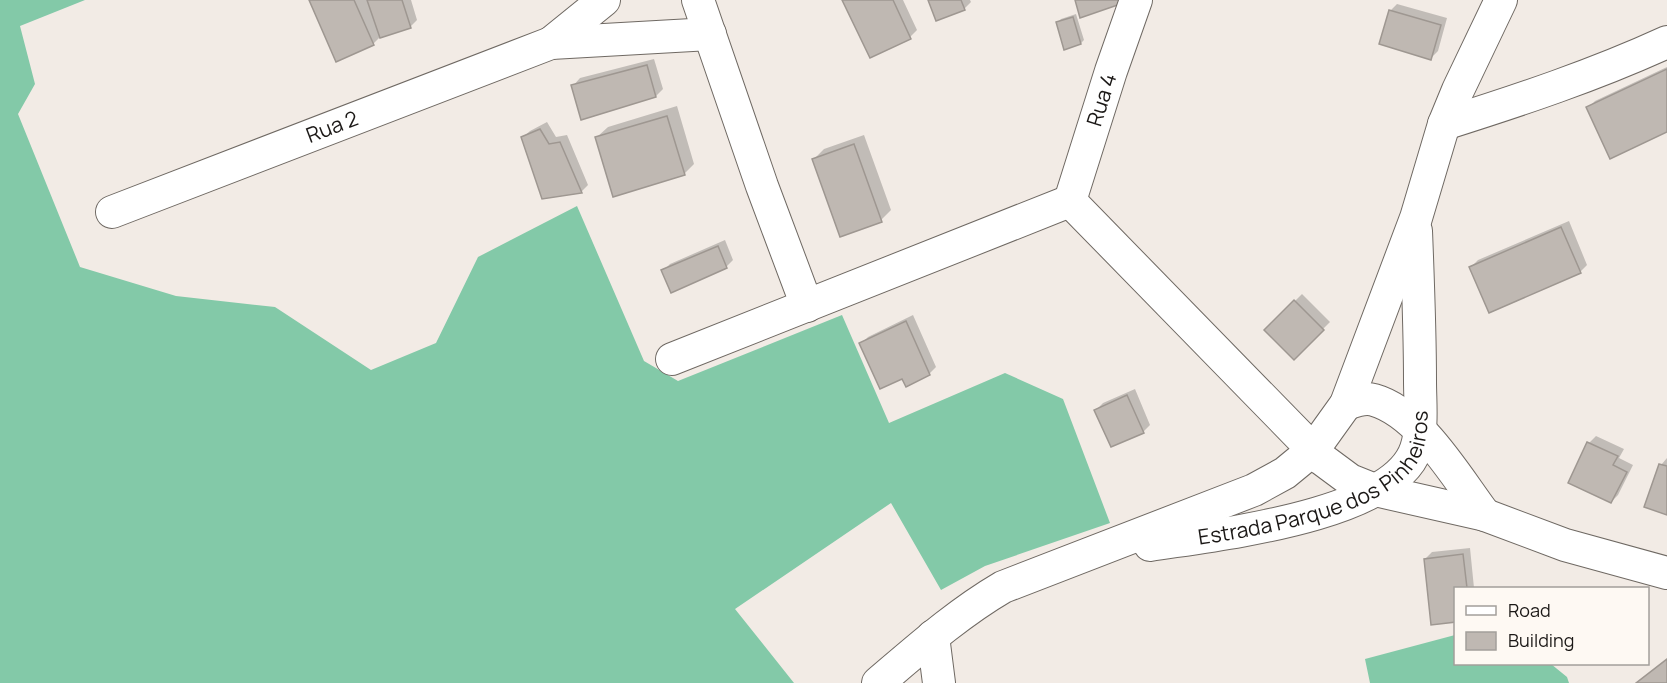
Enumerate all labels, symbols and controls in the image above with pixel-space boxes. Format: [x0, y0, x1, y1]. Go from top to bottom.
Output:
street label: Rua 4 [1079, 70, 1122, 130]
street label: Rua 2 [302, 104, 362, 149]
street label: Estrada Parque dos Pinheiros [1196, 410, 1434, 551]
legend [1454, 587, 1649, 665]
text: Road [1508, 598, 1551, 622]
text: Building [1508, 628, 1574, 652]

